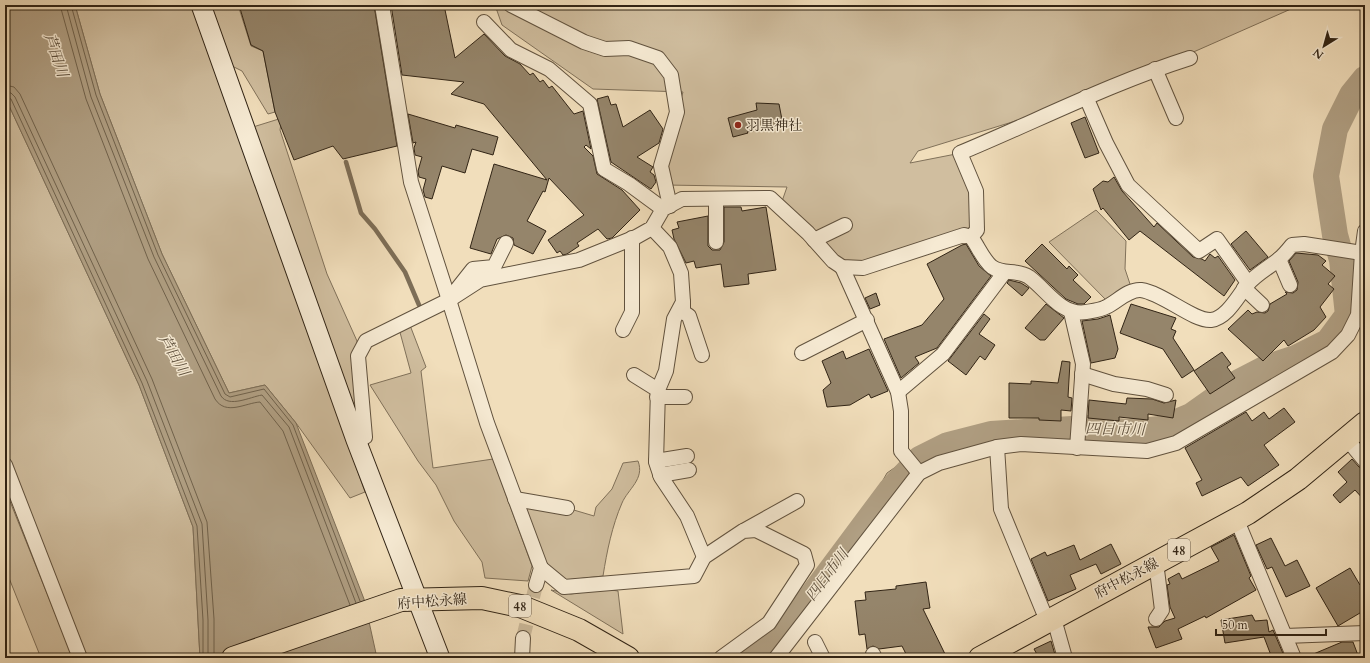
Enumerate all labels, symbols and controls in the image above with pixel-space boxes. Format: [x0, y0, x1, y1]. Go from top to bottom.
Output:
north arrow [1304, 26, 1344, 66]
water label: 芦田川 [39, 30, 73, 81]
text: N [1310, 44, 1327, 62]
place label: 羽黒神社 [746, 116, 802, 135]
marker: 羽黒神社 [733, 120, 743, 130]
water label: 芦田川 [154, 331, 195, 381]
water label: 四日市川 [1085, 418, 1147, 440]
road number: 48 [1168, 539, 1190, 561]
water label: 四日市川 [801, 543, 854, 605]
street label: 府中松永線 [1091, 554, 1162, 603]
street label: 府中松永線 [396, 590, 468, 613]
road number: 48 [509, 595, 531, 617]
scale bar [1216, 611, 1326, 637]
text: 50 m [1222, 617, 1249, 633]

